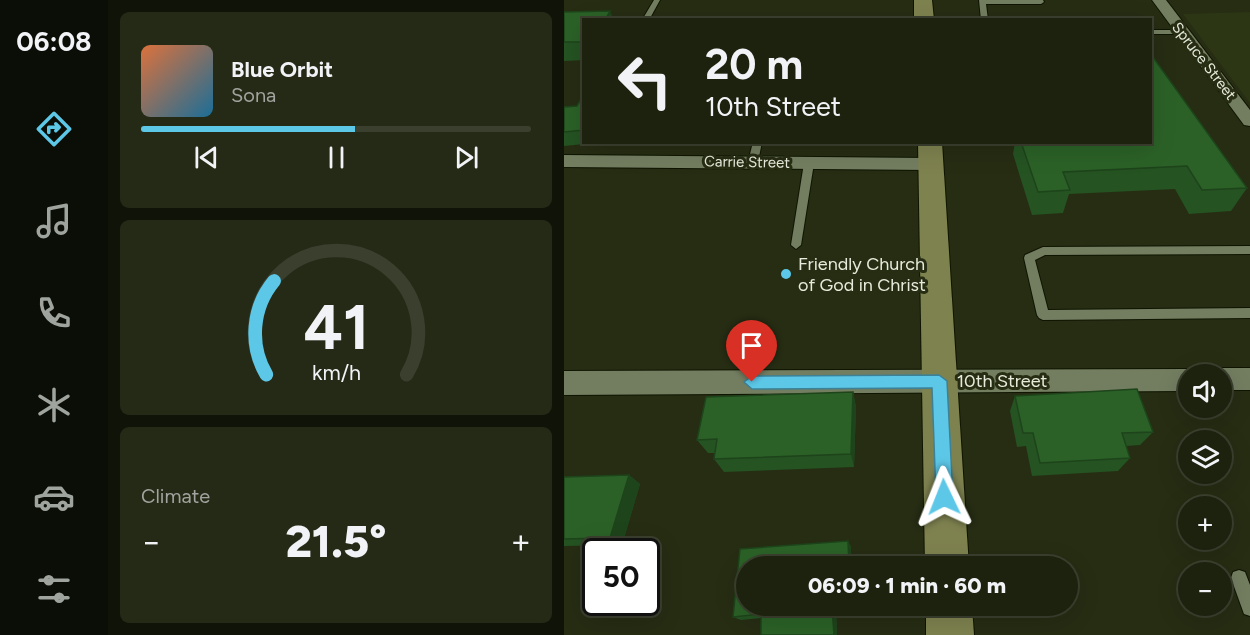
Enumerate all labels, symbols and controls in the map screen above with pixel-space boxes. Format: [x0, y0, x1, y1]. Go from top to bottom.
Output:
street label: Spruce Street [1168, 19, 1240, 104]
text: 06:08 [16, 25, 92, 58]
text: 20 m [705, 39, 803, 90]
icon: left [606, 42, 684, 120]
text: Blue Orbit [231, 56, 333, 83]
text: Sona [231, 83, 276, 107]
text: 10th Street [705, 90, 841, 123]
icon: directions [33, 108, 75, 150]
icon: previous [190, 141, 223, 174]
icon: pause [320, 141, 353, 174]
icon: next [450, 141, 483, 174]
street label: Carrie Street [704, 152, 790, 172]
icon: music [33, 200, 75, 242]
place label: Friendly Church of God in Christ [798, 253, 926, 296]
marker: Friendly Church of God in Christ [779, 267, 793, 281]
text: 41 [303, 290, 369, 365]
icon: phone [33, 292, 75, 334]
pin [726, 320, 777, 382]
icon: arrive [735, 329, 768, 362]
text: km/h [312, 360, 360, 385]
map controls [1178, 364, 1232, 616]
button: sound [1178, 364, 1232, 418]
street label: 10th Street [957, 370, 1048, 392]
icon: climate [33, 384, 75, 426]
button: layers [1178, 430, 1232, 484]
position arrow [912, 465, 976, 529]
icon: car [33, 476, 75, 518]
text: Climate [141, 484, 210, 508]
button: + [1178, 496, 1232, 550]
text: 21.5° [285, 514, 387, 568]
text: − [141, 522, 162, 561]
text: + [510, 522, 531, 561]
speed limit sign: 50 [582, 538, 660, 616]
button: − [1178, 562, 1232, 616]
icon: filters [33, 568, 75, 610]
text: 06:09 · 1 min · 60 m [808, 572, 1006, 599]

